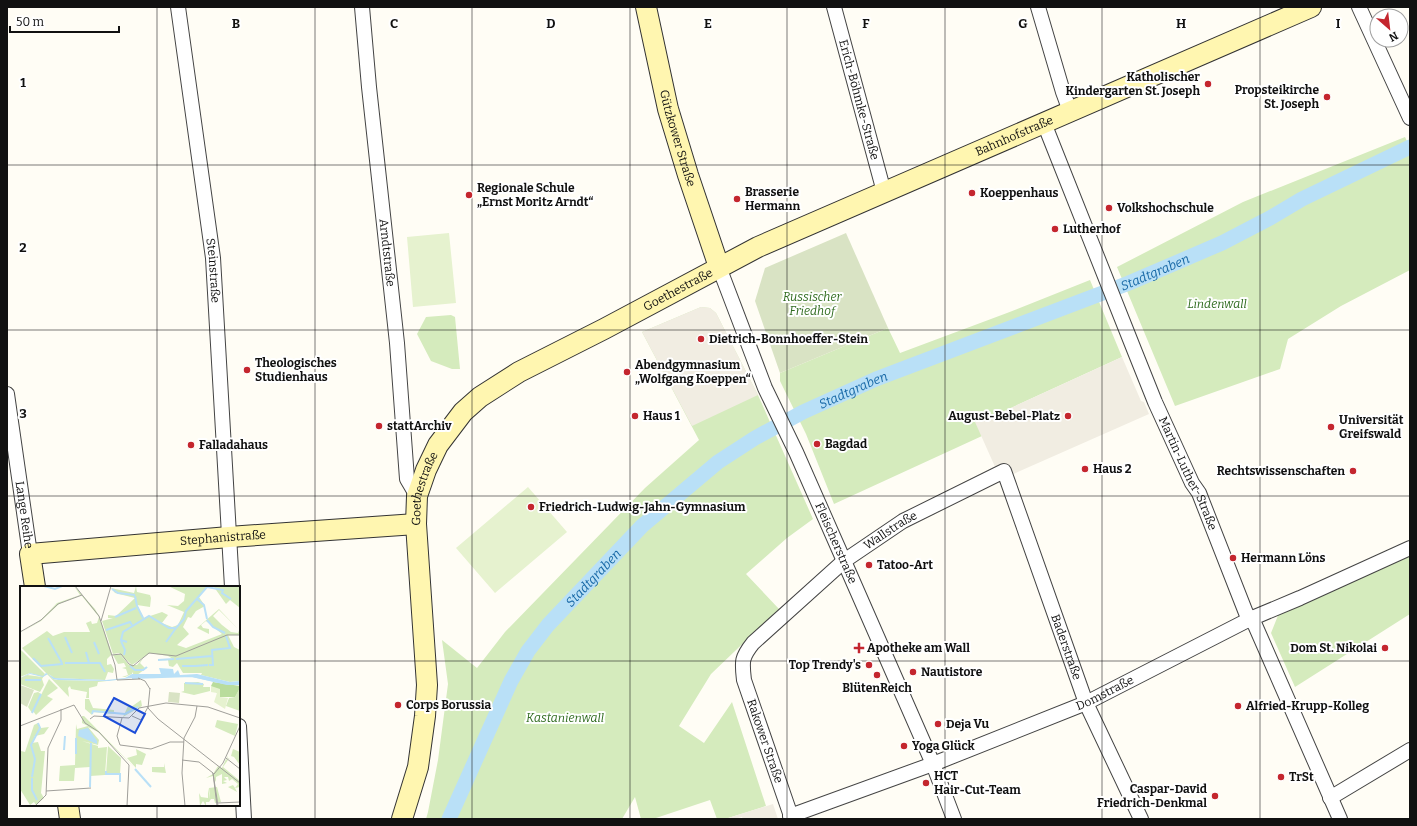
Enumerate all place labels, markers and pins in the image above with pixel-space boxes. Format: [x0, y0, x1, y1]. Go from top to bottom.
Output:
place label: Katholischer Kindergarten St. Joseph [1065, 70, 1200, 98]
marker: Katholischer Kindergarten St. Joseph [1203, 79, 1213, 89]
place label: Propsteikirche St. Joseph [1235, 83, 1319, 111]
marker: Propsteikirche St. Joseph [1322, 92, 1332, 102]
place label: Regionale Schule „Ernst Moritz Arndt“ [477, 181, 594, 209]
place label: Brasserie Hermann [745, 185, 800, 213]
place label: Koeppenhaus [980, 186, 1059, 200]
marker: Koeppenhaus [967, 188, 977, 198]
marker: Regionale Schule „Ernst Moritz Arndt“ [464, 190, 474, 200]
marker: Brasserie Hermann [732, 194, 742, 204]
place label: Volkshochschule [1117, 201, 1214, 215]
marker: Volkshochschule [1104, 203, 1114, 213]
place label: Lutherhof [1063, 222, 1122, 236]
marker: Lutherhof [1050, 224, 1060, 234]
place label: Dietrich-Bonnhoeffer-Stein [709, 332, 868, 346]
marker: Dietrich-Bonnhoeffer-Stein [696, 334, 706, 344]
place label: Theologisches Studienhaus [255, 356, 337, 384]
place label: Abendgymnasium „Wolfgang Koeppen“ [635, 358, 751, 386]
marker: Theologisches Studienhaus [242, 365, 252, 375]
marker: Abendgymnasium „Wolfgang Koeppen“ [622, 367, 632, 377]
place label: Haus 1 [643, 409, 681, 423]
place label: August-Bebel-Platz [948, 409, 1060, 423]
marker: Haus 1 [630, 411, 640, 421]
marker: August-Bebel-Platz [1063, 411, 1073, 421]
place label: Universität Greifswald [1339, 413, 1404, 441]
place label: stattArchiv [387, 419, 452, 433]
marker: stattArchiv [374, 421, 384, 431]
marker: Universität Greifswald [1326, 422, 1336, 432]
place label: Bagdad [825, 437, 868, 451]
place label: Falladahaus [199, 438, 268, 452]
marker: Bagdad [812, 439, 822, 449]
marker: Falladahaus [186, 440, 196, 450]
place label: Haus 2 [1093, 462, 1132, 476]
marker: Haus 2 [1080, 464, 1090, 474]
place label: Rechtswissenschaften [1217, 464, 1345, 478]
marker: Rechtswissenschaften [1348, 466, 1358, 476]
place label: Friedrich-Ludwig-Jahn-Gymnasium [539, 500, 746, 514]
marker: Friedrich-Ludwig-Jahn-Gymnasium [526, 502, 536, 512]
place label: Hermann Löns [1241, 551, 1326, 565]
marker: Hermann Löns [1228, 553, 1238, 563]
place label: Tatoo-Art [877, 558, 933, 572]
marker: Tatoo-Art [864, 560, 874, 570]
place label: Apotheke am Wall [867, 641, 970, 655]
place label: Dom St. Nikolai [1290, 641, 1377, 655]
marker: Apotheke am Wall [854, 643, 864, 653]
marker: Dom St. Nikolai [1380, 643, 1390, 653]
place label: Top Trendy's [789, 658, 861, 672]
marker: Top Trendy's [864, 660, 874, 670]
place label: Nautistore [921, 665, 983, 679]
marker: Nautistore [908, 667, 918, 677]
marker: BlütenReich [872, 670, 882, 680]
place label: BlütenReich [842, 681, 912, 695]
place label: Corps Borussia [406, 698, 492, 712]
place label: Alfried-Krupp-Kolleg [1246, 699, 1369, 713]
marker: Corps Borussia [393, 700, 403, 710]
marker: Alfried-Krupp-Kolleg [1233, 701, 1243, 711]
place label: Deja Vu [946, 717, 989, 732]
marker: Deja Vu [933, 719, 943, 729]
place label: Yoga Glück [912, 739, 976, 753]
marker: Yoga Glück [899, 741, 909, 751]
place label: HCT Hair-Cut-Team [934, 769, 1021, 797]
place label: TrSt [1289, 770, 1314, 784]
marker: TrSt [1276, 772, 1286, 782]
marker: HCT Hair-Cut-Team [921, 778, 931, 788]
place label: Caspar-David Friedrich-Denkmal [1097, 782, 1208, 810]
marker: Caspar-David Friedrich-Denkmal [1210, 791, 1220, 801]

